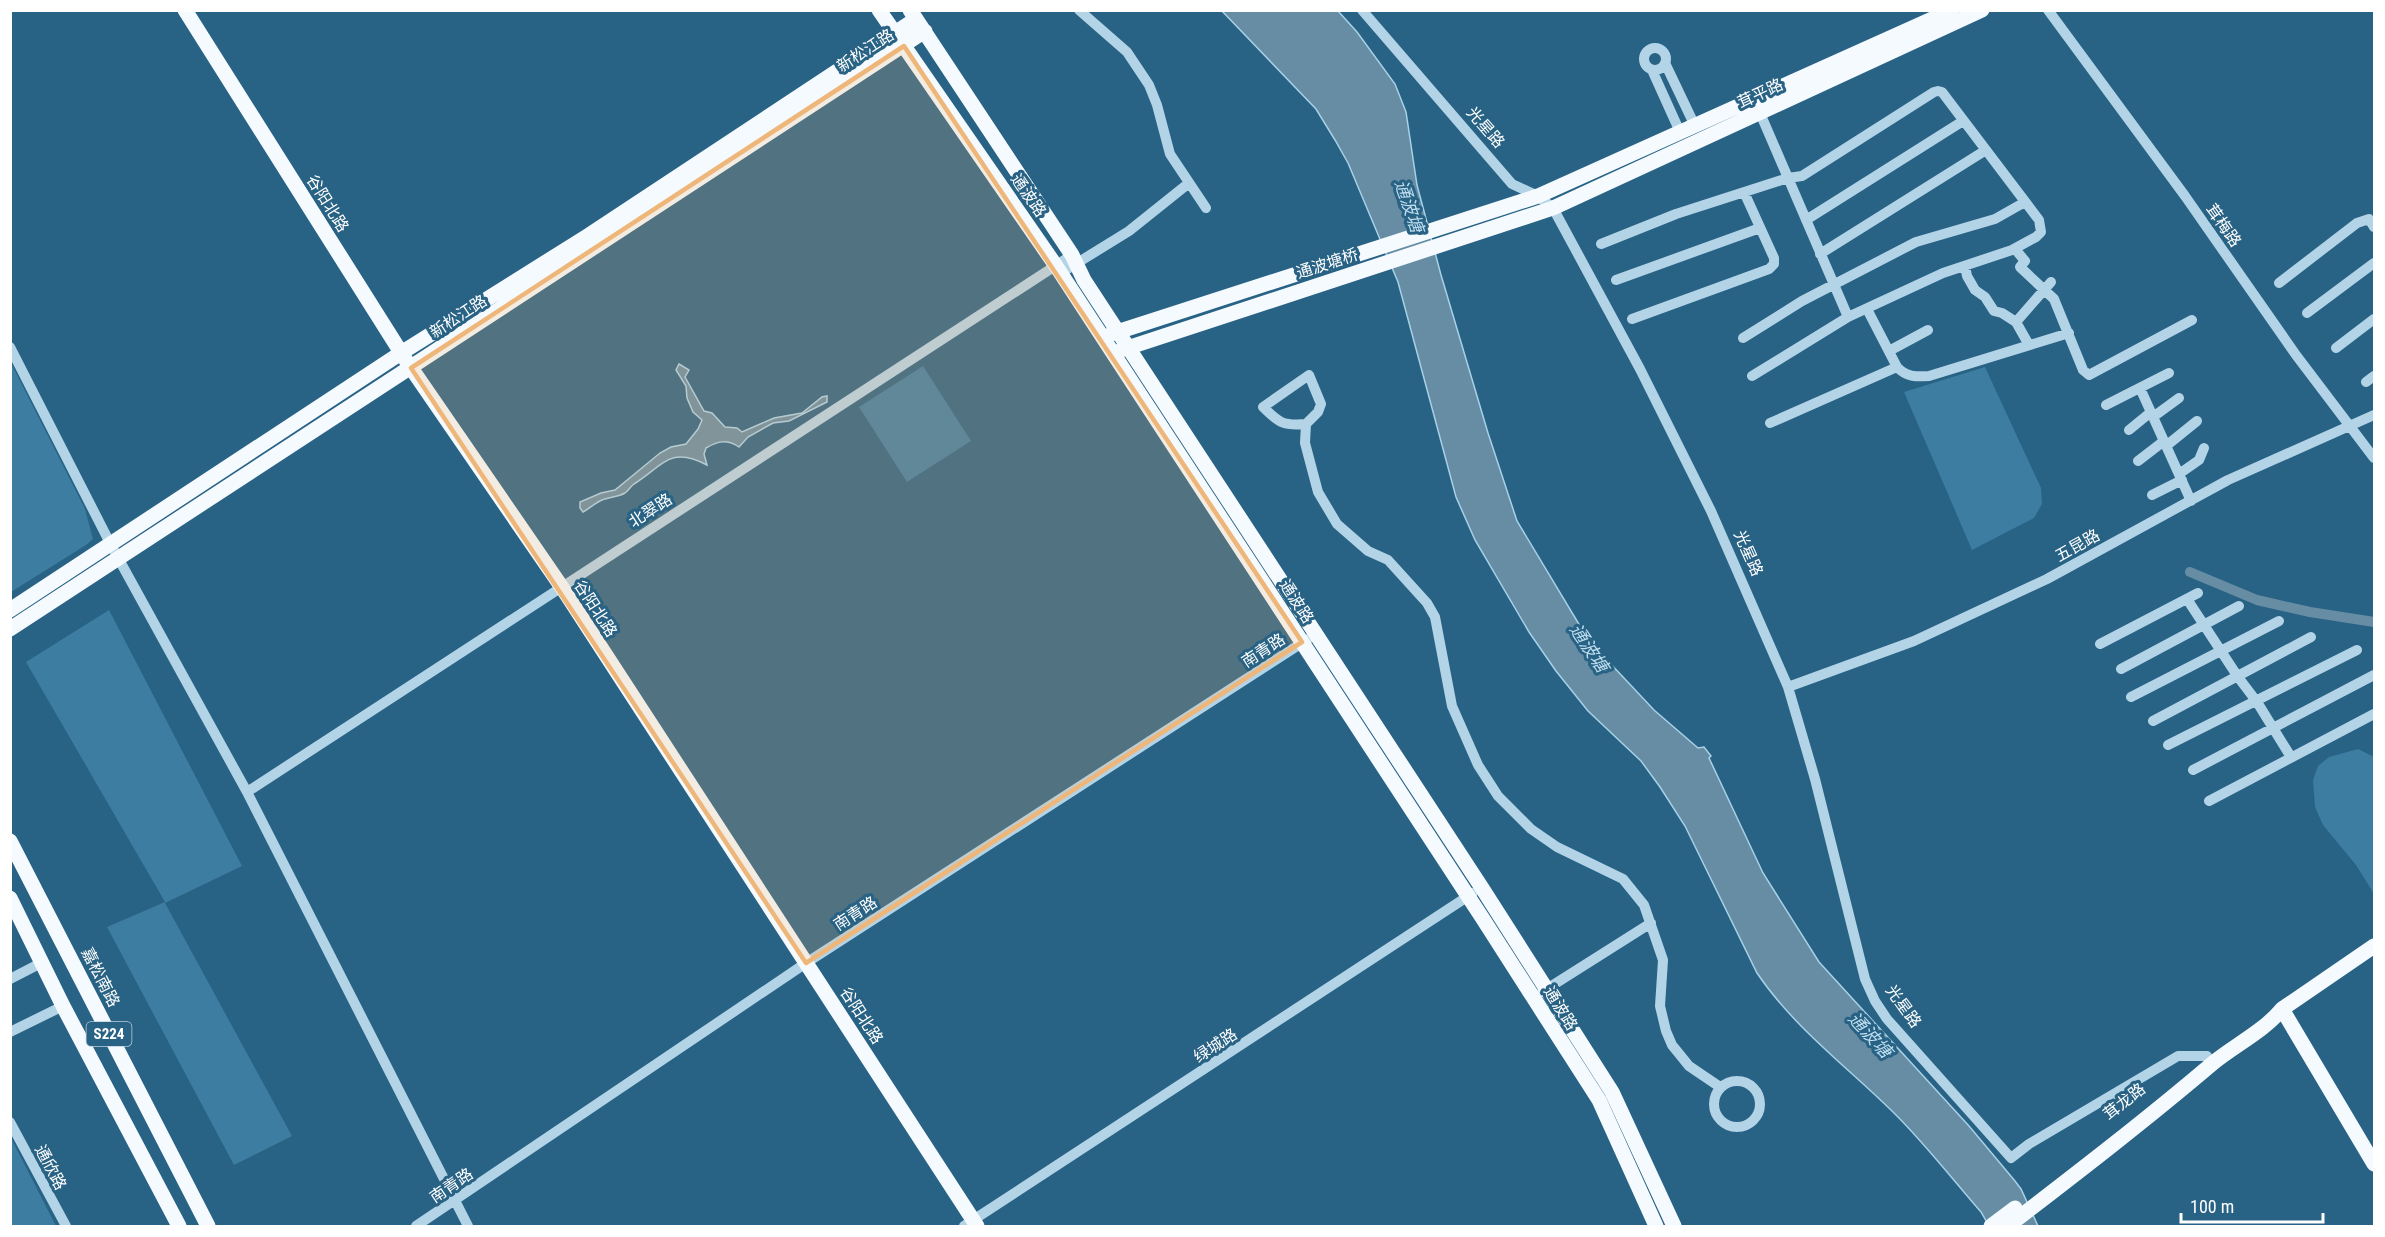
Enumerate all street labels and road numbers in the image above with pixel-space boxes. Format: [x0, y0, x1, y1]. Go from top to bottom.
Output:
street label: 新松江路 [833, 25, 897, 76]
street label: 茸平路 [1734, 75, 1786, 112]
street label: 光星路 [1463, 103, 1509, 152]
street label: 通波路 [1007, 170, 1050, 220]
street label: 谷阳北路 [303, 171, 353, 235]
street label: 茸梅路 [2202, 200, 2245, 250]
street label: 通波塘桥 [1294, 245, 1361, 282]
street label: 新松江路 [426, 291, 490, 342]
street label: 北翠路 [625, 489, 676, 531]
street label: 五昆路 [2052, 525, 2103, 565]
street label: 光星路 [1730, 527, 1767, 579]
street label: 谷阳北路 [570, 576, 621, 640]
street label: 通波路 [1276, 576, 1318, 627]
street label: 南青路 [1238, 629, 1289, 671]
street label: 南青路 [830, 892, 881, 934]
street label: 嘉松南路 [78, 944, 124, 1010]
street label: 光星路 [1882, 981, 1925, 1031]
street label: 谷阳北路 [836, 983, 887, 1047]
street label: 通波路 [1540, 983, 1581, 1034]
road number: S224 [86, 1022, 132, 1046]
street label: 绿城路 [1190, 1024, 1241, 1066]
street label: 茸龙路 [2100, 1079, 2149, 1124]
street label: 通欣路 [31, 1142, 70, 1193]
street label: 南青路 [426, 1164, 476, 1207]

